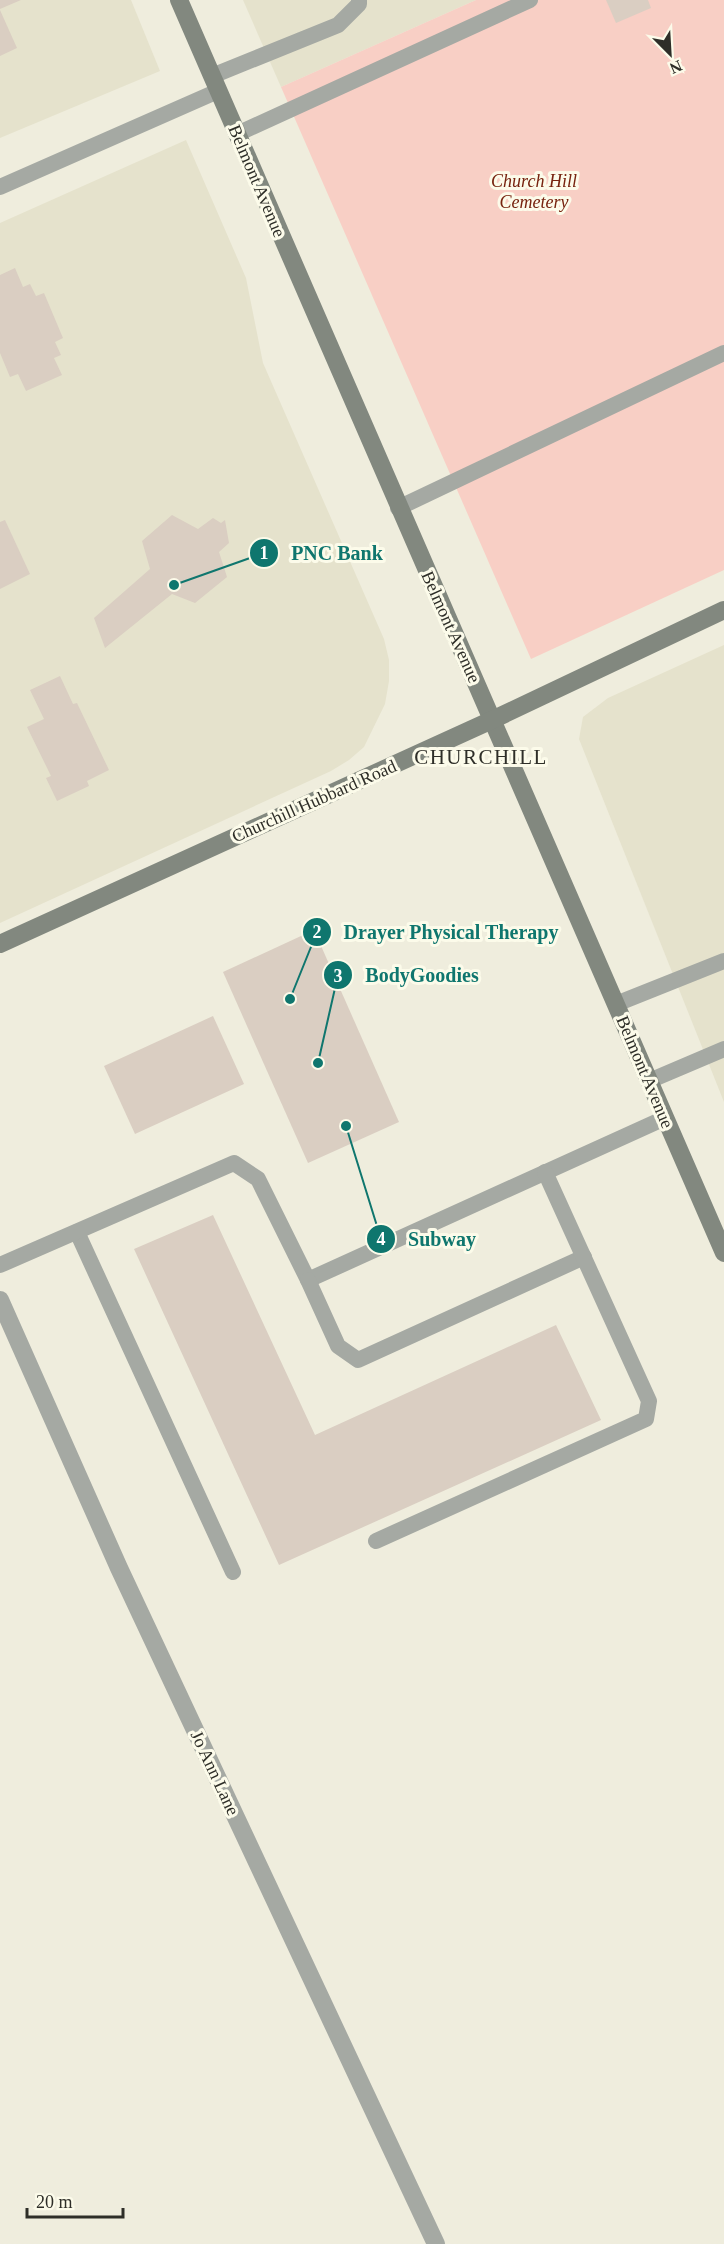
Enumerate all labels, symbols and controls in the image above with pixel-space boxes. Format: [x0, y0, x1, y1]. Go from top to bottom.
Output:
north arrow [640, 24, 700, 84]
text: N [667, 57, 685, 78]
street label: Belmont Avenue [224, 122, 290, 240]
park label: Church Hill Cemetery [491, 171, 577, 212]
callout: PNC Bank [249, 534, 395, 572]
text: PNC Bank [291, 542, 384, 564]
text: 1 [260, 543, 269, 563]
street label: Belmont Avenue [417, 568, 485, 686]
district label: CHURCHILL [414, 745, 548, 769]
street label: Churchill Hubbard Road [229, 756, 399, 846]
callout: Drayer Physical Therapy [302, 913, 571, 951]
text: Drayer Physical Therapy [344, 921, 558, 944]
text: 2 [313, 922, 322, 942]
callout: BodyGoodies [323, 956, 491, 994]
text: BodyGoodies [365, 964, 479, 987]
text: 3 [334, 966, 343, 986]
street label: Belmont Avenue [612, 1013, 678, 1131]
callout: Subway [366, 1220, 488, 1258]
text: Subway [408, 1228, 476, 1251]
text: 4 [377, 1229, 386, 1249]
street label: Jo Ann Lane [187, 1728, 243, 1818]
scale bar [27, 2181, 123, 2219]
text: 20 m [36, 2192, 73, 2212]

